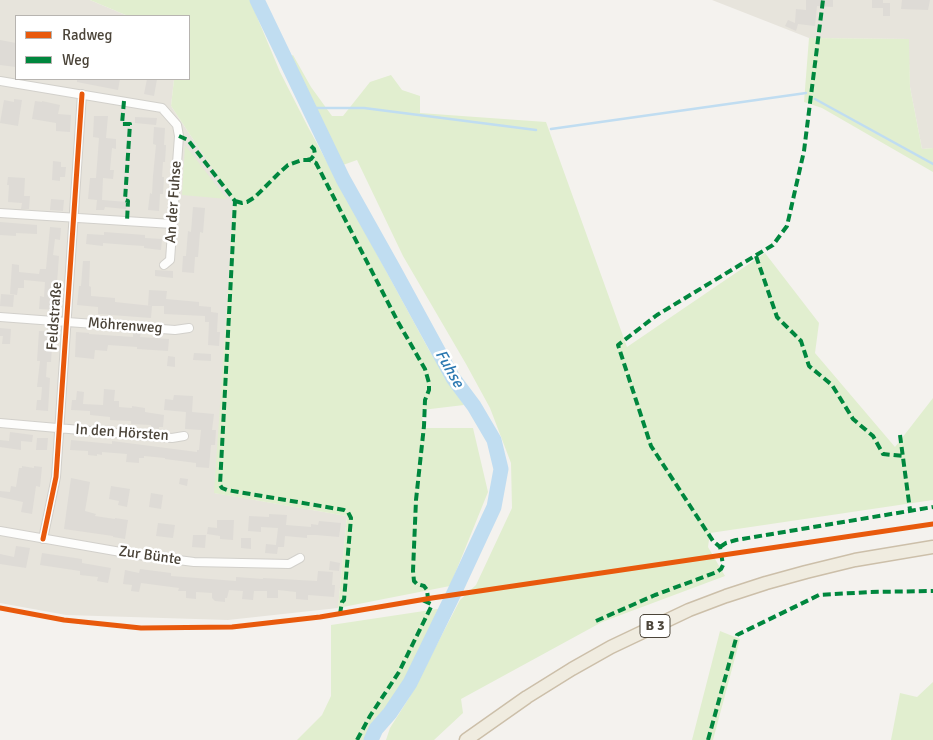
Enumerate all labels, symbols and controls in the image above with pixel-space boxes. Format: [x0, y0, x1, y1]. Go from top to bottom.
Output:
legend [15, 15, 190, 80]
text: Radweg [62, 26, 112, 44]
text: Weg [62, 51, 90, 69]
street label: An der Fuhse [162, 160, 186, 244]
street label: Feldstraße [44, 281, 66, 351]
street label: Möhrenweg [87, 314, 163, 338]
water label: Fuhse [431, 347, 467, 391]
street label: In den Hörsten [75, 421, 169, 445]
street label: Zur Bünte [117, 543, 183, 569]
road number: B 3 [640, 614, 670, 638]

